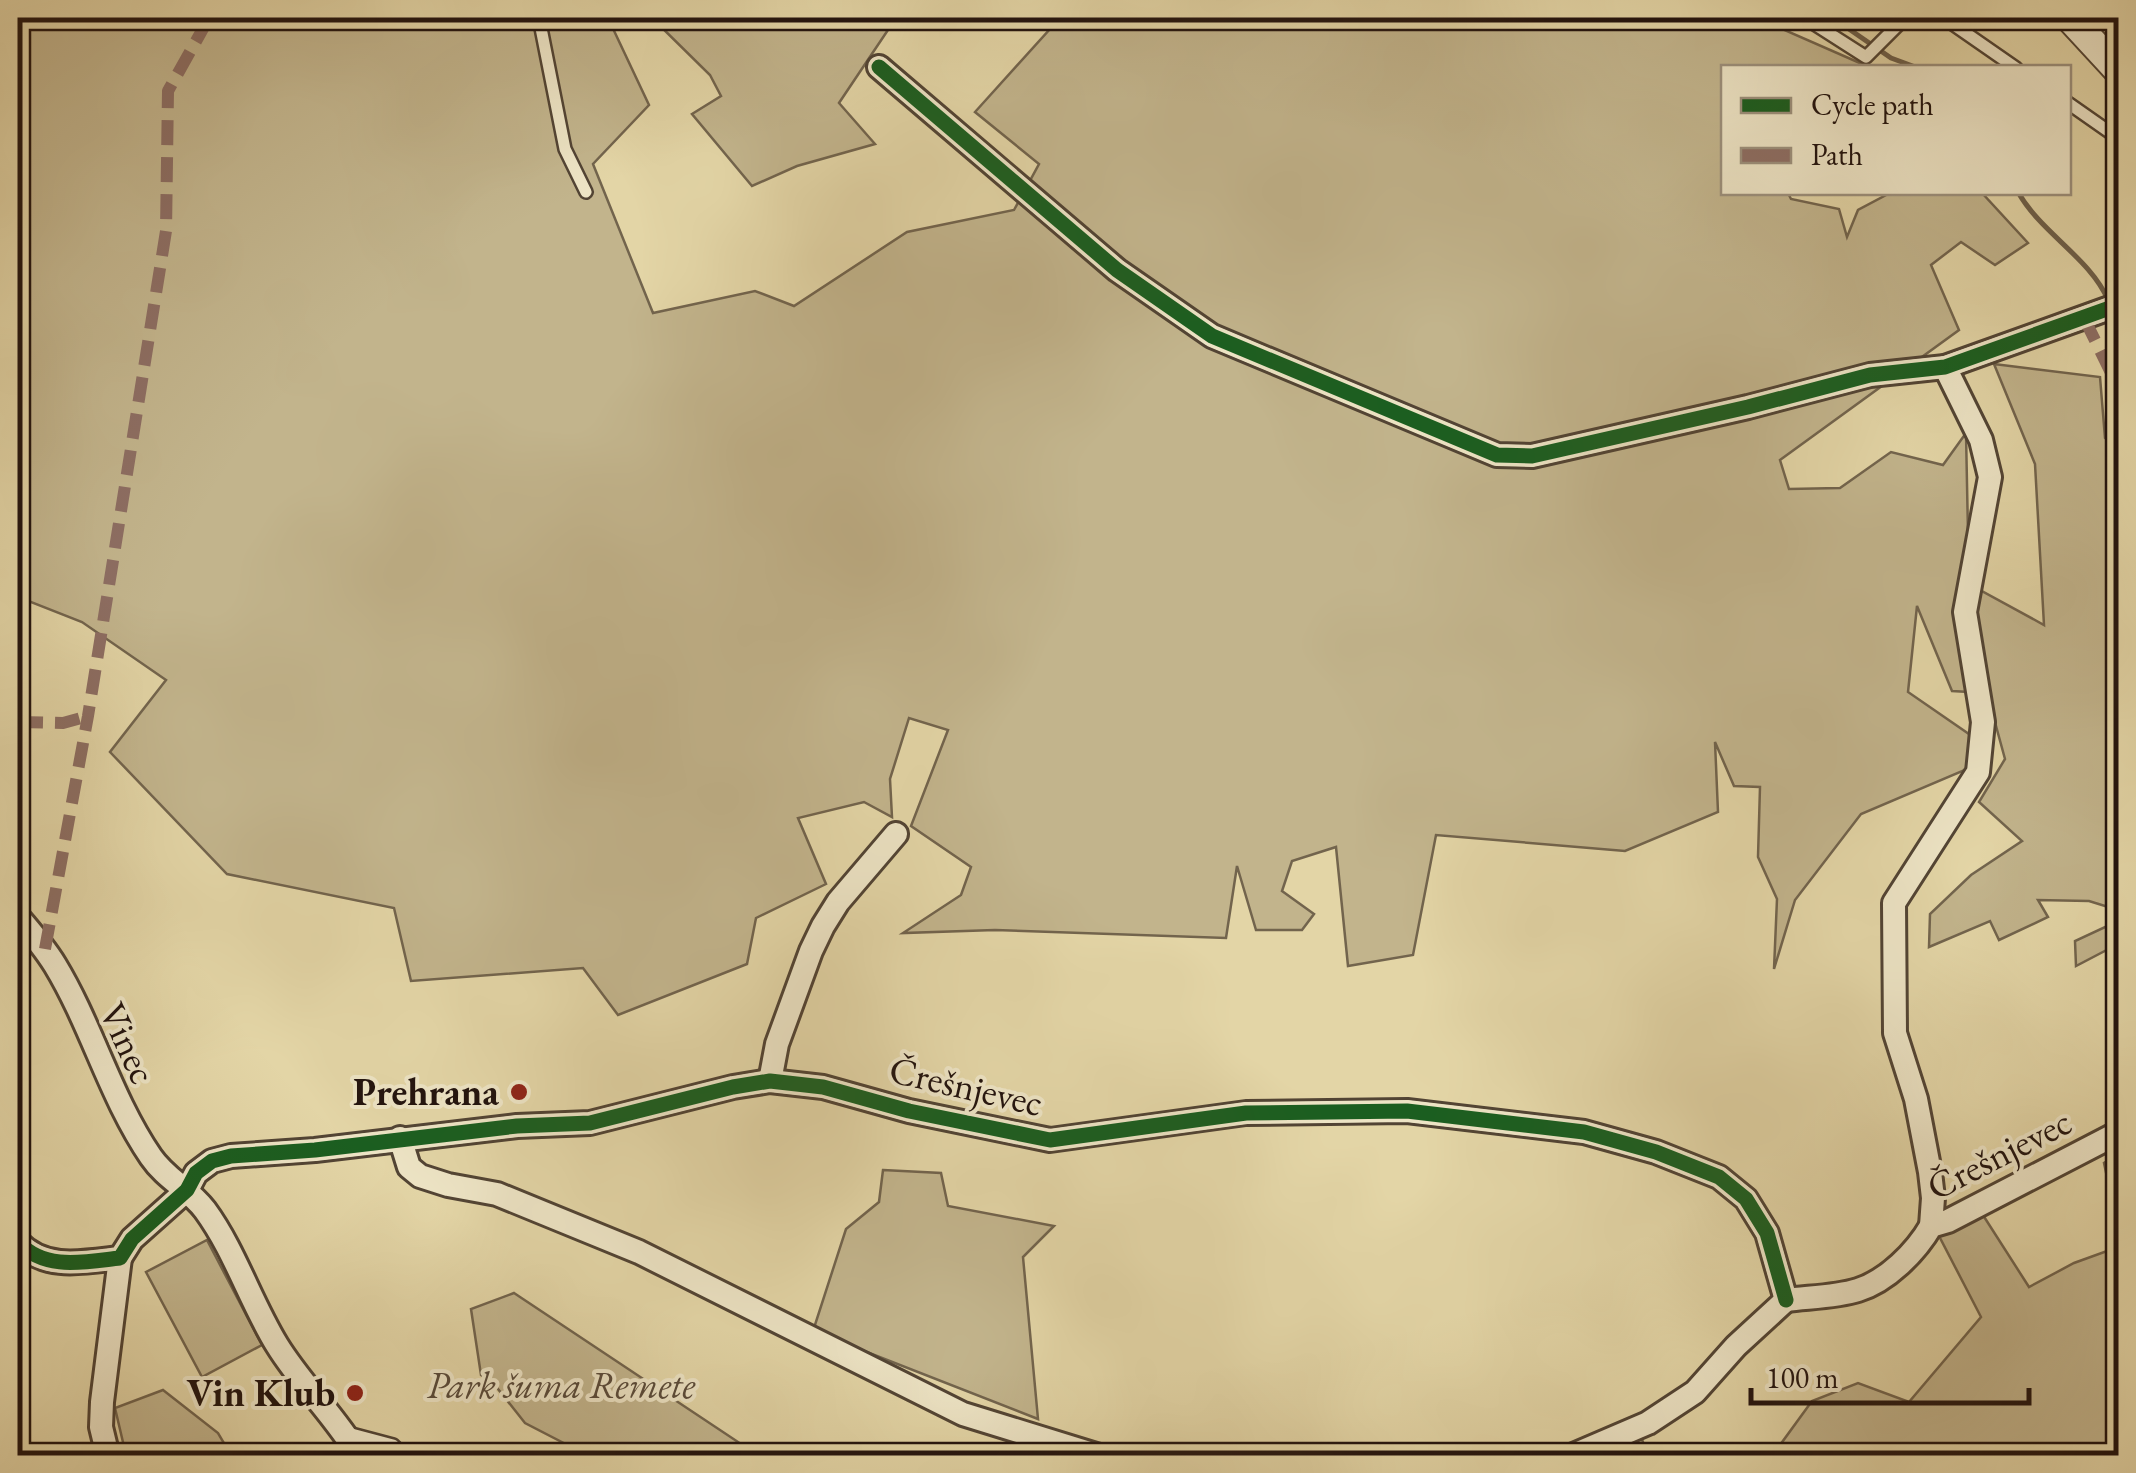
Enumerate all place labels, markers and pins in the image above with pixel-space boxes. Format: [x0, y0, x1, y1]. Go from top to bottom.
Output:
place label: Prehrana [353, 1067, 499, 1116]
marker: Prehrana [508, 1081, 530, 1103]
place label: Vin Klub [186, 1368, 335, 1417]
marker: Vin Klub [344, 1382, 366, 1404]

